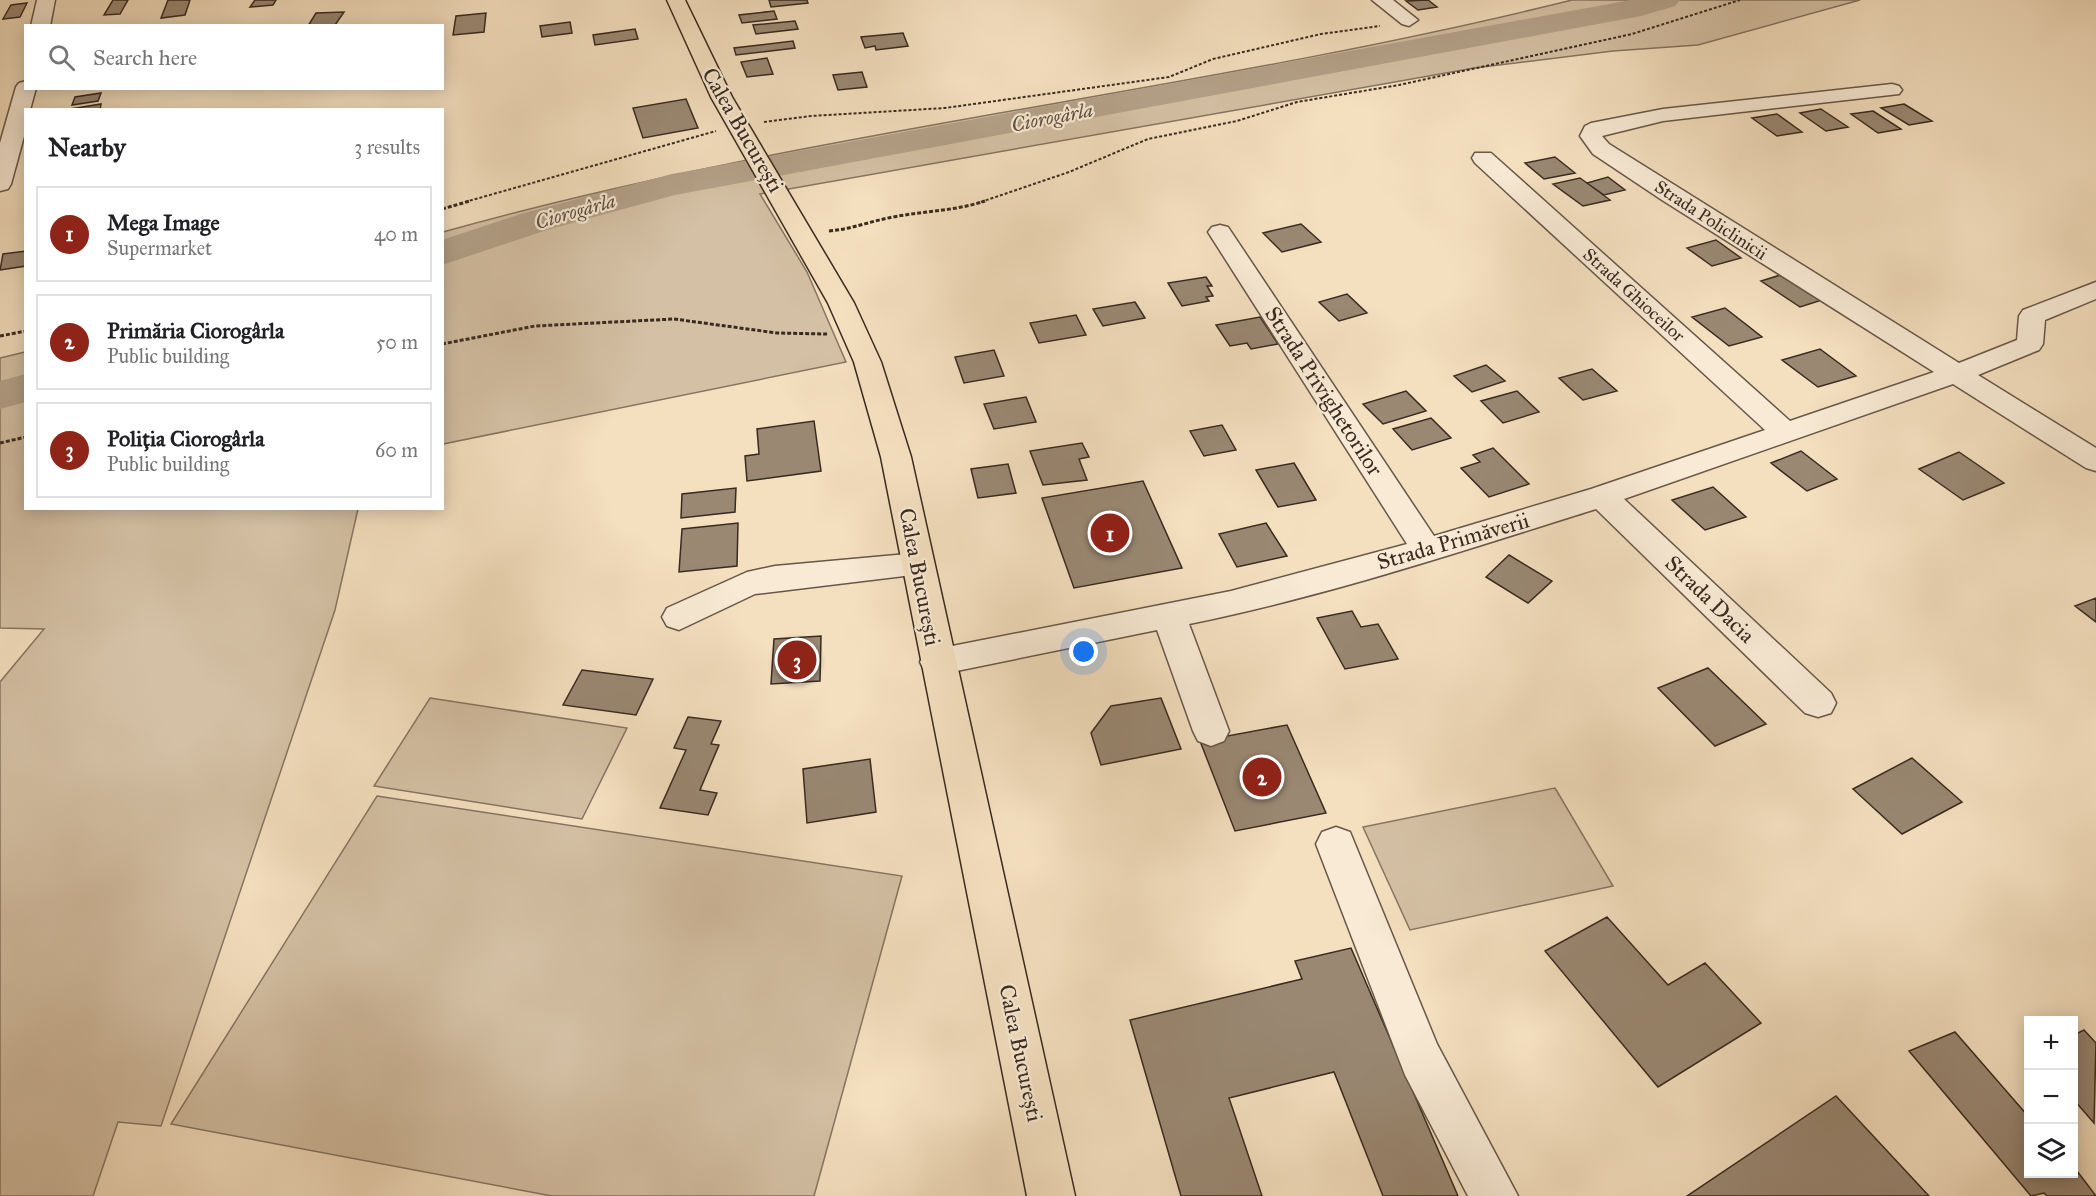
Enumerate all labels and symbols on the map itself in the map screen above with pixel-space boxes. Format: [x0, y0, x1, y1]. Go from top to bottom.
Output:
street label: Calea București [696, 63, 790, 197]
water label: Ciorogârla [1009, 97, 1095, 137]
street label: Strada Policlinicii [1651, 175, 1771, 265]
water label: Ciorogârla [532, 188, 618, 234]
street label: Strada Ghioceilor [1579, 243, 1690, 347]
street label: Strada Privighetorilor [1259, 301, 1389, 481]
street label: Calea București [893, 506, 947, 648]
street label: Strada Primăverii [1374, 506, 1532, 576]
pin: 1 [1090, 510, 1130, 556]
street label: Strada Dacia [1659, 550, 1761, 649]
your location [1069, 637, 1098, 666]
pin: 3 [778, 638, 816, 682]
pin: 2 [1242, 754, 1282, 800]
street label: Calea București [993, 982, 1049, 1124]

